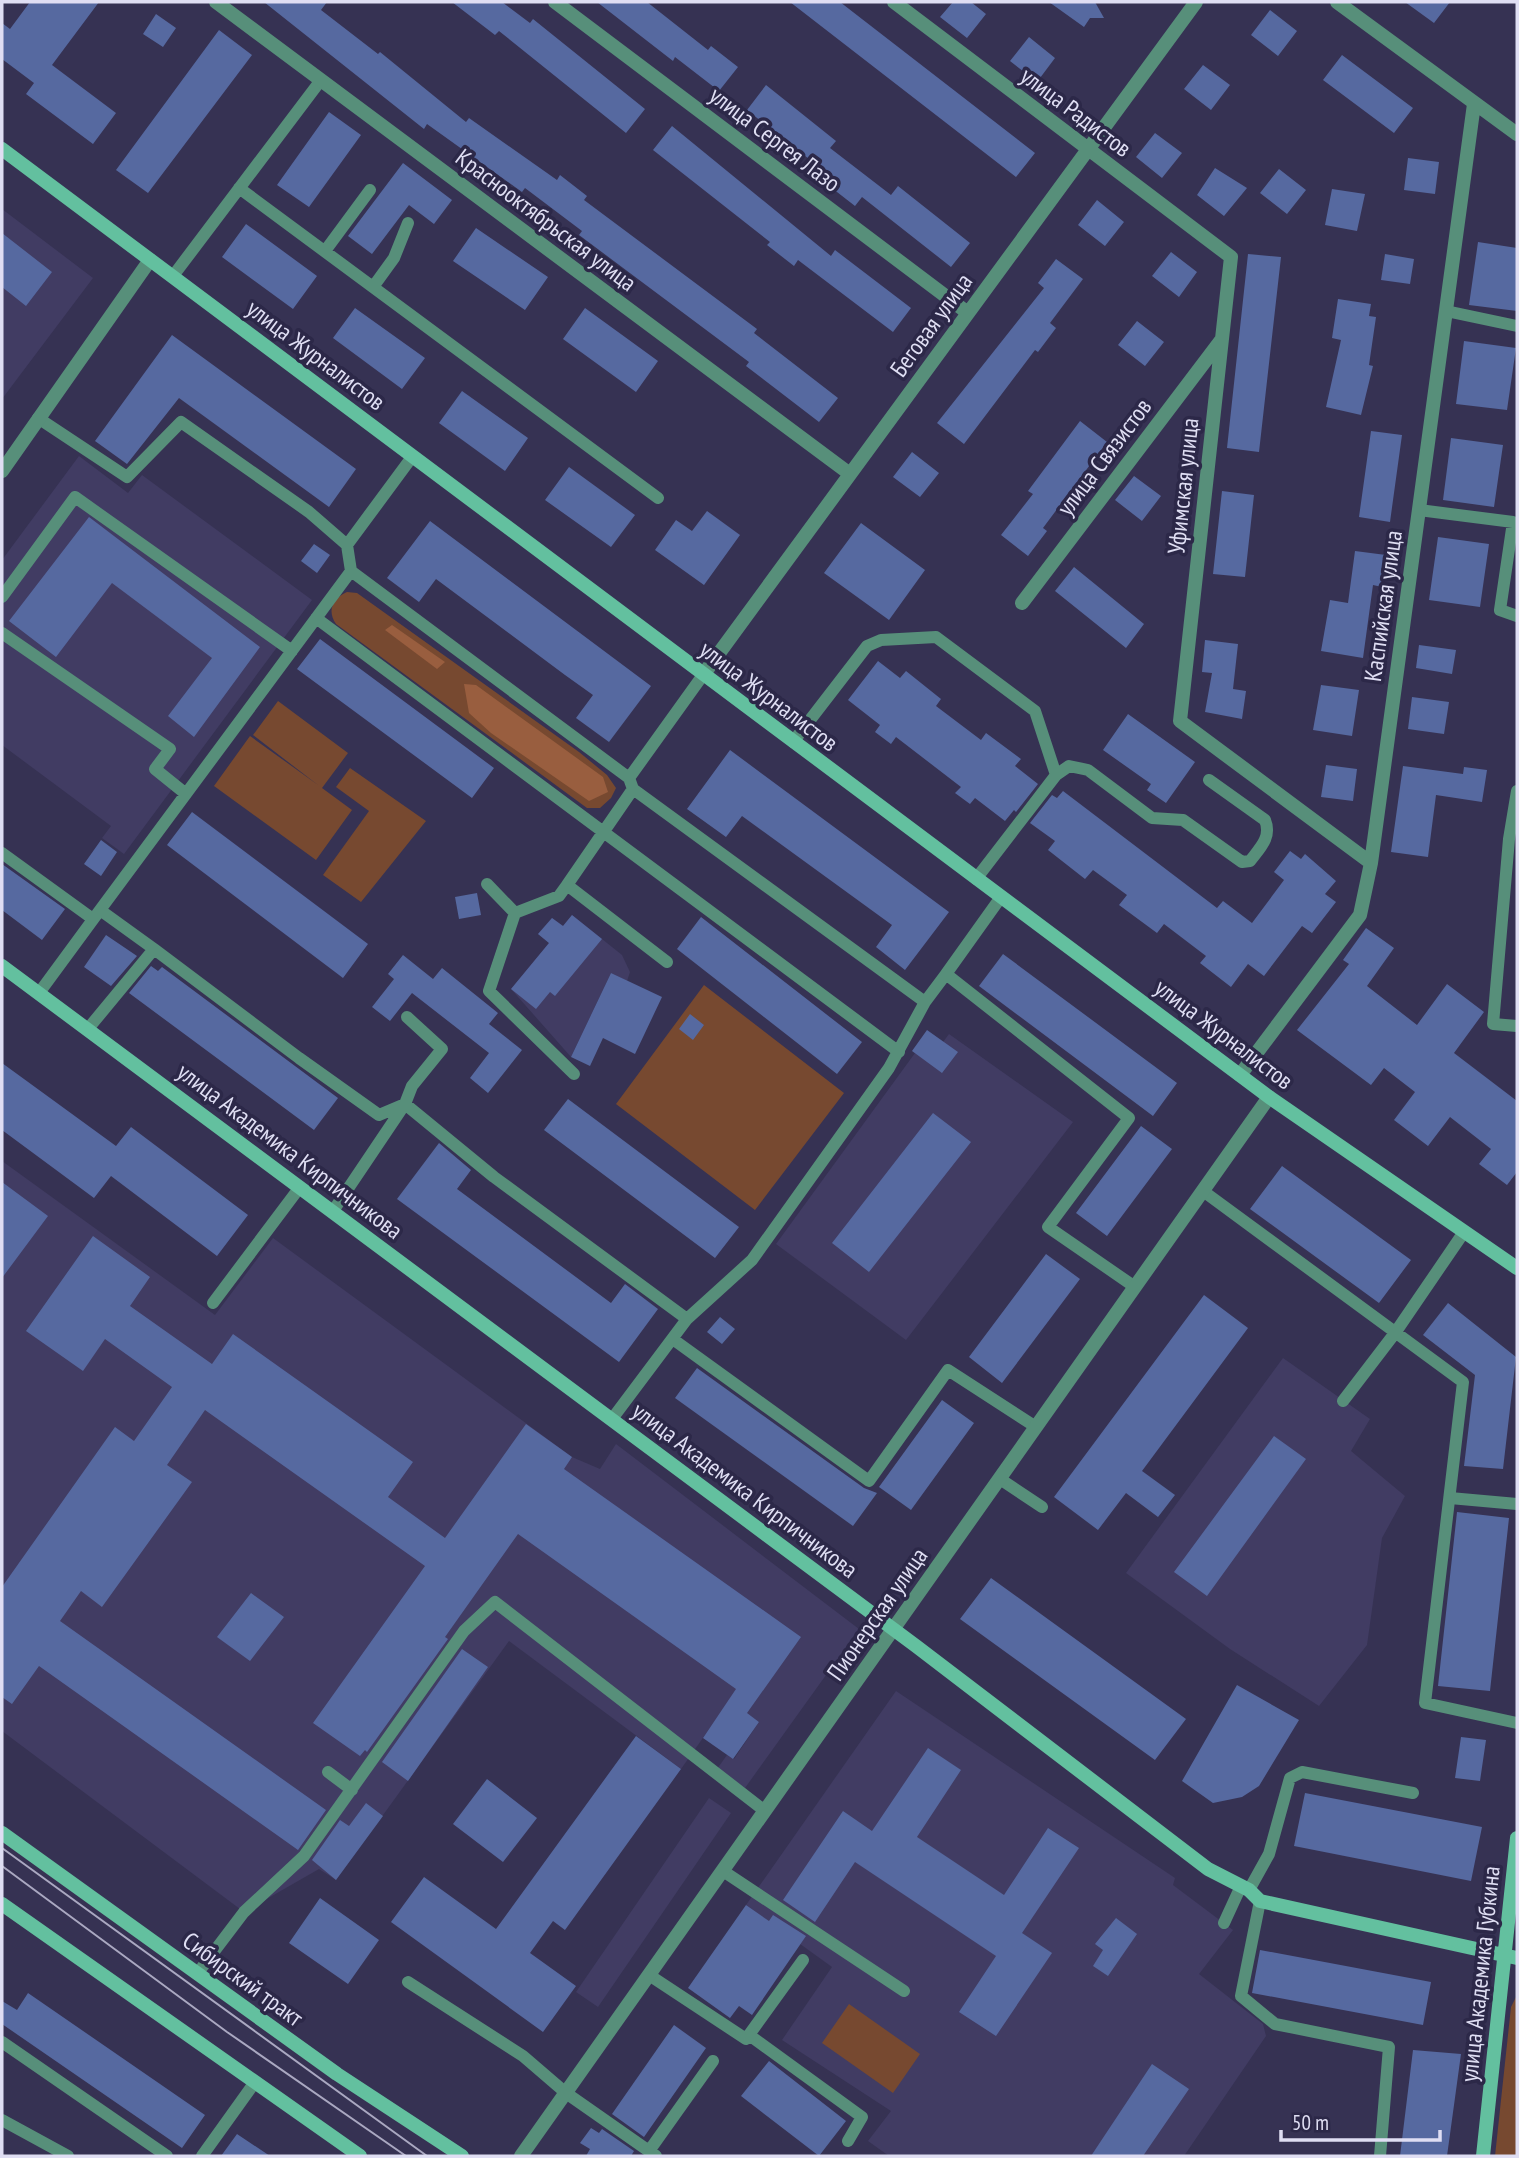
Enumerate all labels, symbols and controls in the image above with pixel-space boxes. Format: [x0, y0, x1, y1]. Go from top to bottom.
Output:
street label: улица Радистов [1014, 60, 1138, 164]
street label: улица Сергея Лазо [703, 80, 847, 198]
street label: Краснооктябрьская улица [449, 142, 643, 298]
street label: Беговая улица [883, 267, 979, 383]
street label: улица Журналистов [241, 293, 391, 417]
street label: улица Связистов [1050, 392, 1158, 522]
street label: Уфимская улица [1160, 416, 1206, 556]
street label: Каспийская улица [1357, 528, 1409, 684]
street label: улица Журналистов [694, 634, 844, 758]
street label: улица Журналистов [1149, 972, 1299, 1096]
street label: улица Академика Кирпичникова [171, 1056, 409, 1246]
street label: улица Академика Кирпичникова [626, 1395, 864, 1585]
street label: Пионерская улица [820, 1542, 934, 1686]
street label: улица Академика Губкина [1453, 1864, 1507, 2084]
street label: Сибирский тракт [177, 1925, 310, 2033]
scale bar [1281, 2098, 1440, 2142]
text: 50 m [1292, 2109, 1329, 2136]

